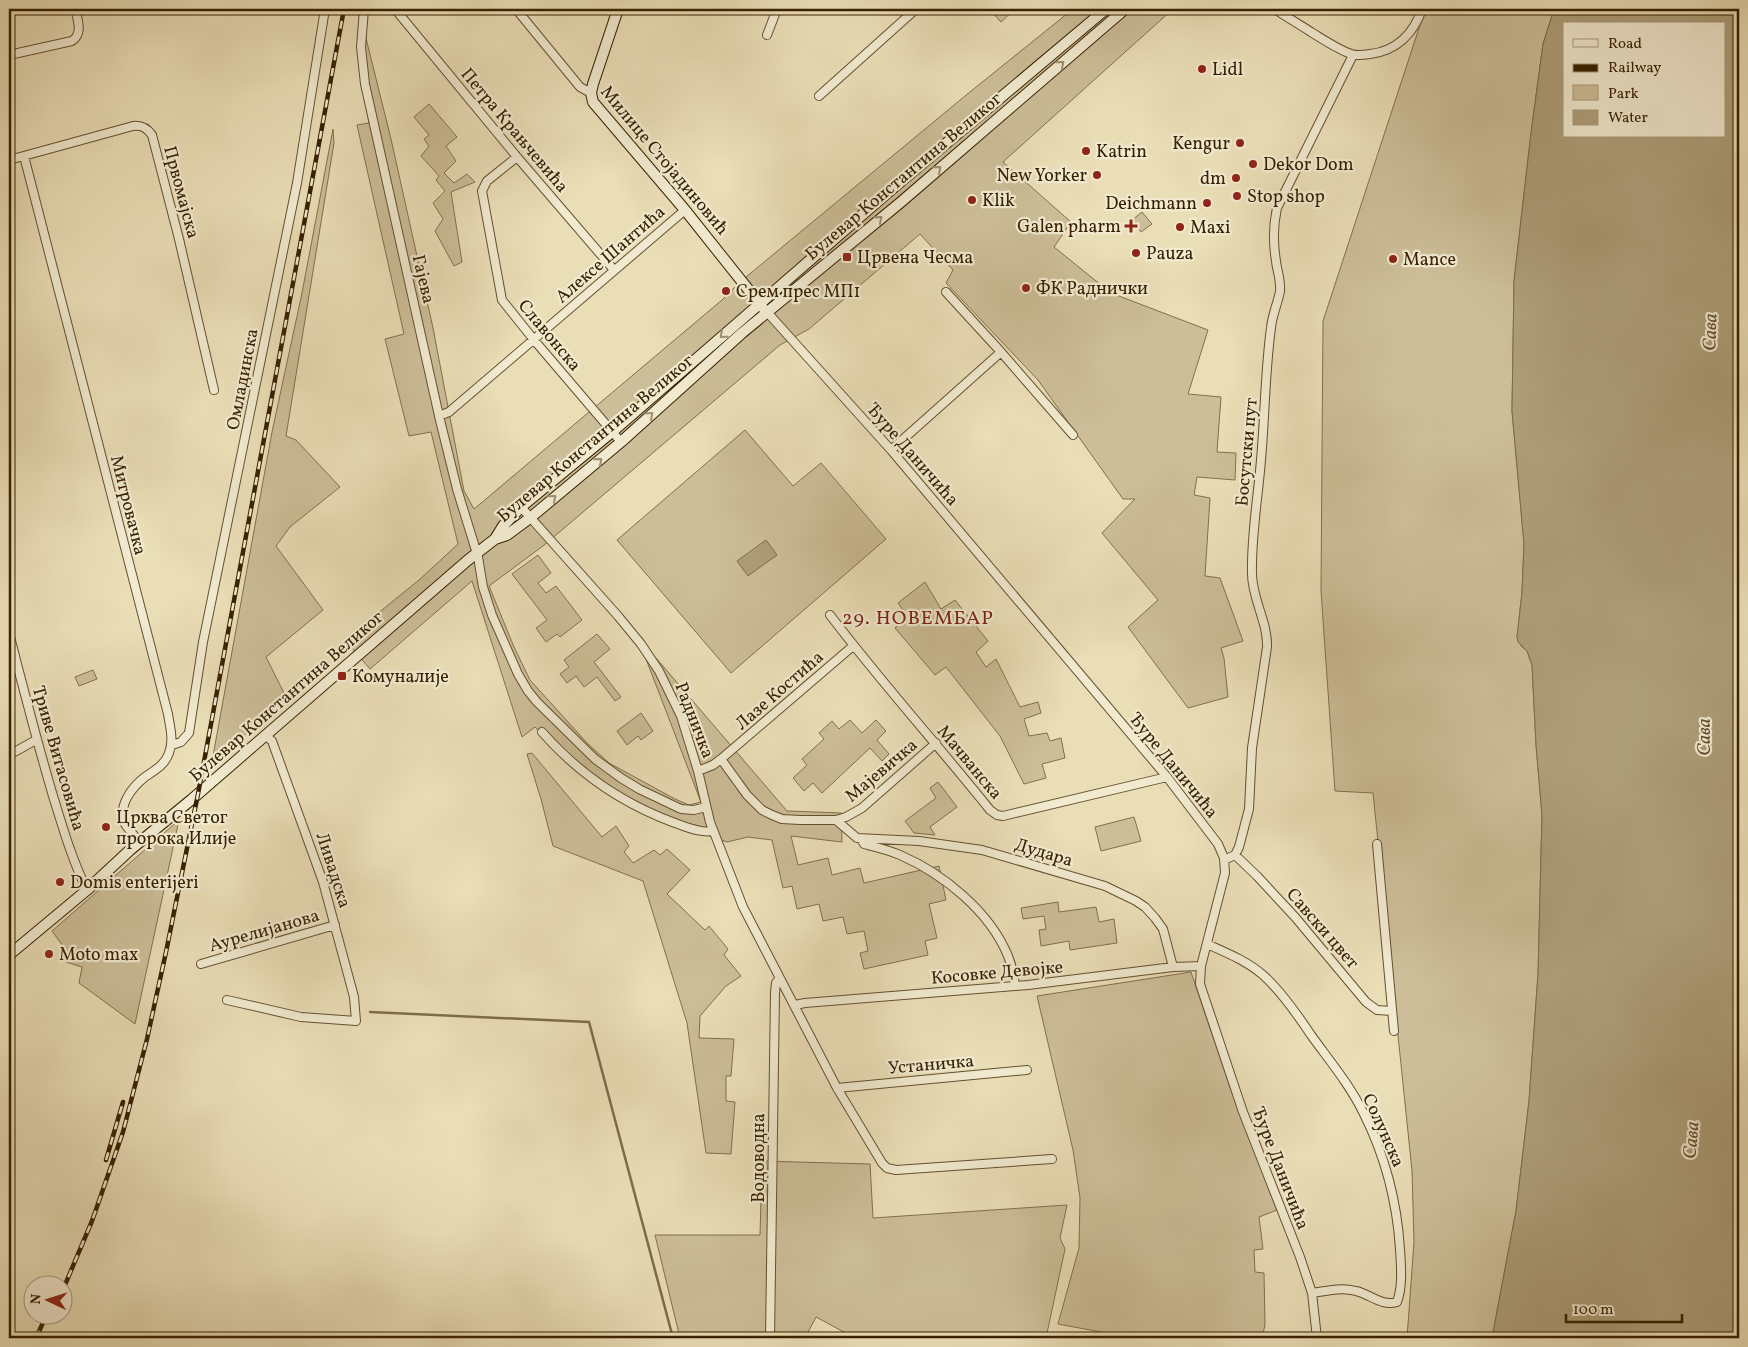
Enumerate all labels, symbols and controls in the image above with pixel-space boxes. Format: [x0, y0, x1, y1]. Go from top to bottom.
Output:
legend [1563, 22, 1726, 138]
text: Road [1608, 34, 1642, 55]
place label: Lidl [1212, 58, 1243, 83]
text: Railway [1608, 58, 1661, 79]
one-way arrow [1055, 61, 1064, 69]
street label: Петра Крањчевића [454, 63, 574, 199]
marker: Lidl [1196, 63, 1208, 75]
street label: Милице Стојадиновић [594, 81, 734, 241]
text: Park [1608, 84, 1639, 105]
street label: Булевар Константина Великог [800, 87, 1008, 267]
text: Water [1608, 108, 1648, 129]
place label: Kengur [1172, 132, 1230, 157]
marker: Kengur [1234, 137, 1246, 149]
place label: Katrin [1096, 140, 1147, 165]
street label: Првомајска [156, 143, 205, 242]
marker: Katrin [1080, 145, 1092, 157]
place label: Dekor Dom [1263, 153, 1354, 178]
marker: Dekor Dom [1247, 158, 1259, 170]
place label: New Yorker [996, 164, 1087, 189]
one-way arrow [932, 166, 941, 175]
place label: dm [1200, 167, 1226, 192]
marker: New Yorker [1091, 169, 1103, 181]
marker: dm [1230, 172, 1242, 184]
place label: Stop shop [1247, 185, 1325, 210]
place label: Klik [982, 189, 1015, 214]
marker: Stop shop [1231, 190, 1243, 202]
place label: Deichmann [1105, 192, 1197, 217]
marker: Klik [966, 194, 978, 206]
marker: Deichmann [1201, 197, 1213, 209]
street label: Алексе Шантића [551, 200, 671, 310]
place label: Galen pharm [1017, 215, 1121, 240]
one-way arrow [874, 216, 883, 225]
place label: Maxi [1190, 216, 1230, 241]
marker: Galen pharm [1125, 220, 1137, 232]
marker: Maxi [1174, 221, 1186, 233]
place label: Pauza [1146, 242, 1194, 267]
place label: Црвена Чесма [857, 246, 973, 271]
marker: Pauza [1130, 247, 1142, 259]
place label: Mance [1403, 248, 1456, 273]
marker: Црвена Чесма [841, 251, 853, 263]
street label: Гајева [405, 252, 440, 306]
marker: Mance [1387, 253, 1399, 265]
place label: ФК Раднички [1036, 277, 1148, 302]
place label: Срем прес МП1 [736, 280, 861, 305]
marker: ФК Раднички [1020, 282, 1032, 294]
marker: Срем прес МП1 [720, 285, 732, 297]
street label: Славонска [511, 295, 586, 377]
water label: Сава [1697, 313, 1725, 351]
street label: Омладинска [221, 326, 266, 432]
one-way arrow [720, 330, 729, 338]
street label: Булевар Константина Великог [492, 349, 700, 529]
street label: Босутски пут [1230, 397, 1265, 507]
street label: Ђуре Даничића [860, 398, 964, 512]
one-way arrow [645, 412, 654, 421]
street label: Митровачка [103, 453, 152, 558]
one-way arrow [593, 457, 602, 466]
one-way arrow [548, 495, 557, 504]
district label: 29. НОВЕМБАР [842, 605, 994, 633]
street label: Булевар Константина Великог [184, 606, 390, 789]
street label: Лазе Костића [730, 646, 830, 737]
place label: Комуналије [352, 665, 449, 690]
marker: Комуналије [336, 670, 348, 682]
street label: Радничка [668, 679, 720, 762]
street label: Триве Витасовића [25, 683, 90, 834]
street label: Ђуре Даничића [1122, 708, 1223, 824]
water label: Сава [1692, 718, 1718, 756]
street label: Мачванска [930, 720, 1007, 806]
street label: Мајевичка [840, 733, 924, 809]
place label: Црква Светог пророка Илије [116, 806, 236, 852]
marker: Црква Светог пророка Илије [100, 821, 112, 833]
street label: Ливадска [309, 830, 357, 911]
street label: Дудара [1011, 833, 1076, 874]
place label: Domis enterijeri [70, 871, 199, 896]
marker: Domis enterijeri [54, 876, 66, 888]
street label: Савски цвет [1280, 883, 1364, 975]
street label: Аурелијанова [206, 904, 323, 959]
place label: Moto max [59, 943, 138, 968]
marker: Moto max [43, 948, 55, 960]
street label: Косовке Девојке [930, 955, 1064, 992]
street label: Устаничка [887, 1049, 975, 1082]
street label: Солунска [1355, 1090, 1410, 1171]
street label: Ђуре Даничића [1245, 1104, 1315, 1234]
street label: Водоводна [747, 1113, 772, 1203]
water label: Сава [1677, 1120, 1707, 1160]
north arrow [22, 1274, 72, 1324]
scale bar [1566, 1292, 1682, 1324]
text: N [27, 1293, 46, 1305]
text: 100 m [1573, 1300, 1613, 1321]

